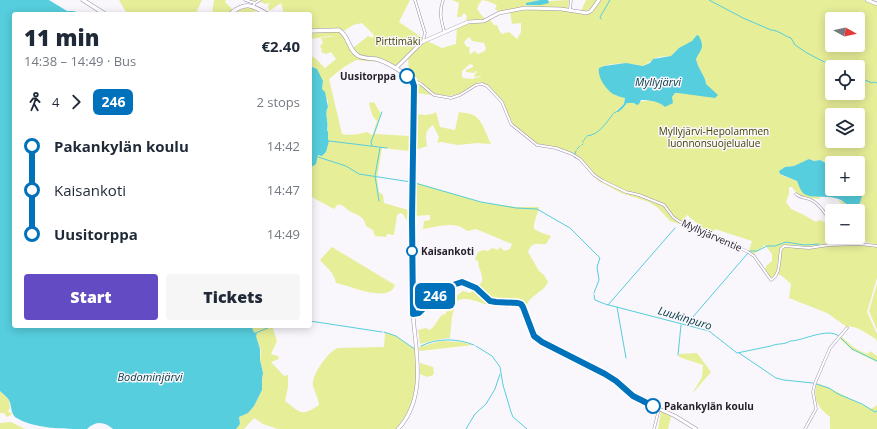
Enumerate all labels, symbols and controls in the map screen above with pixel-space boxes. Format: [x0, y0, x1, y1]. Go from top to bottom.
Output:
north arrow [825, 12, 865, 52]
map controls [825, 12, 865, 244]
text: 11 min [24, 22, 99, 52]
park label: Pirttimäki [376, 34, 420, 48]
text: €2.40 [261, 36, 300, 56]
text: 14:38 – 14:49 · Bus [24, 52, 136, 70]
button: locate [825, 60, 865, 100]
marker: Uusitorppa [399, 68, 415, 84]
place label: Uusitorppa [340, 69, 396, 83]
water label: Myllyjärvi [635, 74, 681, 89]
icon: walk [24, 91, 46, 113]
icon: forward [65, 91, 87, 113]
text: 246 [101, 92, 125, 111]
text: 4 [52, 93, 59, 111]
text: 2 stops [256, 93, 300, 111]
button: layers [825, 108, 865, 148]
park label: Myllyjärvi-Hepolammen luonnonsuojelualue [659, 124, 769, 150]
text: Pakankylän koulu [54, 136, 189, 156]
text: 14:42 [267, 137, 300, 155]
button: + [825, 156, 865, 196]
text: Kaisankoti [54, 180, 126, 200]
text: 14:47 [267, 181, 300, 199]
button: − [825, 204, 865, 244]
street label: Myllyjärventie [680, 215, 745, 255]
text: Uusitorppa [54, 224, 138, 244]
text: 14:49 [267, 225, 300, 243]
place label: Kaisankoti [421, 244, 474, 258]
marker: Kaisankoti [406, 245, 418, 257]
button: Start [24, 274, 158, 320]
button: Tickets [166, 274, 300, 320]
line badge: 246 [412, 283, 458, 309]
text: 246 [423, 286, 447, 305]
water label: Luukinpuro [656, 302, 714, 333]
water label: Bodominjärvi [117, 369, 183, 384]
marker: Pakankylän koulu [645, 398, 661, 414]
place label: Pakankylän koulu [664, 399, 754, 413]

